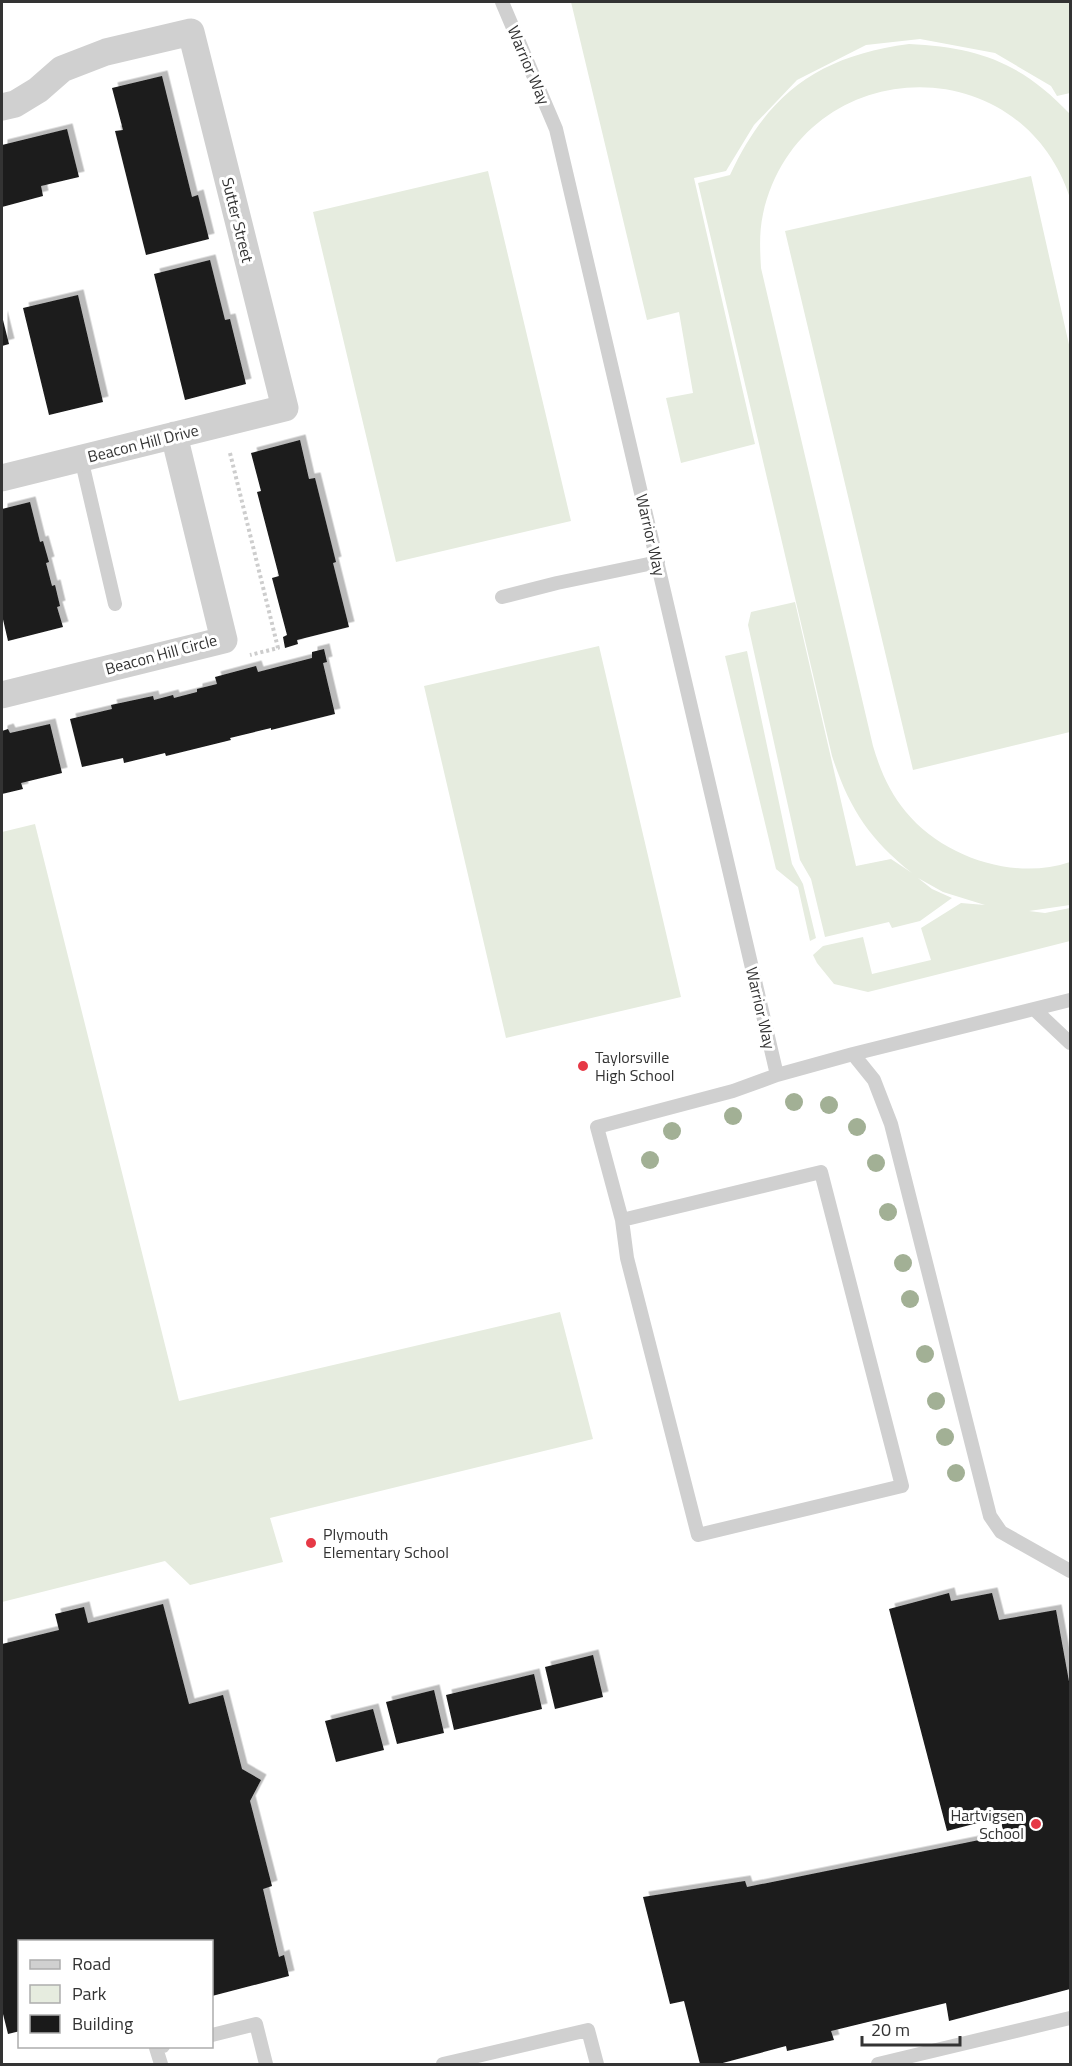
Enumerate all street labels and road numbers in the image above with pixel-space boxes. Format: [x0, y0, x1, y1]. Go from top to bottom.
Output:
street label: Warrior Way [502, 22, 556, 108]
street label: Sutter Street [216, 175, 260, 265]
street label: Beacon Hill Drive [85, 418, 201, 468]
street label: Warrior Way [630, 492, 672, 579]
street label: Beacon Hill Circle [102, 628, 220, 680]
street label: Warrior Way [740, 965, 782, 1052]

